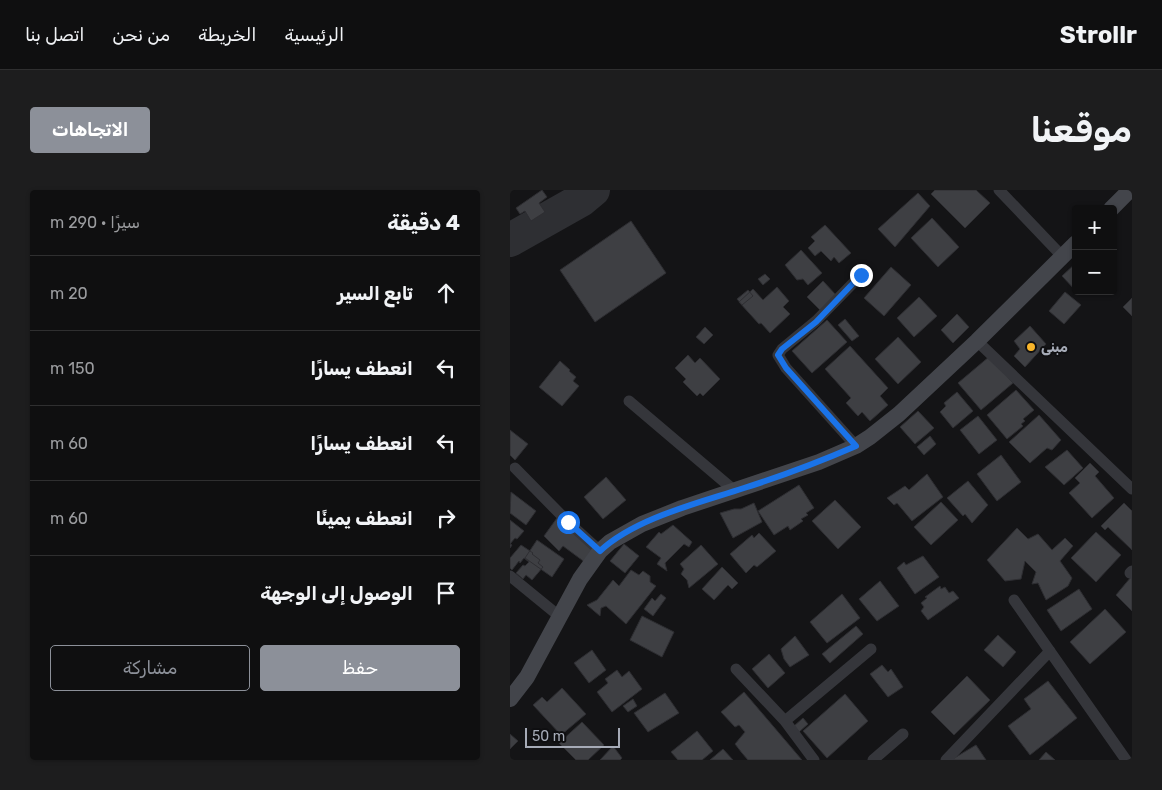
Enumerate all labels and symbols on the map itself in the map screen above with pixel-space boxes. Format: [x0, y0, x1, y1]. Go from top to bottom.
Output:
route end [850, 264, 873, 287]
place label: مبنى [1041, 339, 1068, 356]
marker: مبنى [1025, 341, 1037, 353]
route start [557, 511, 580, 534]
scale bar [525, 725, 620, 748]

